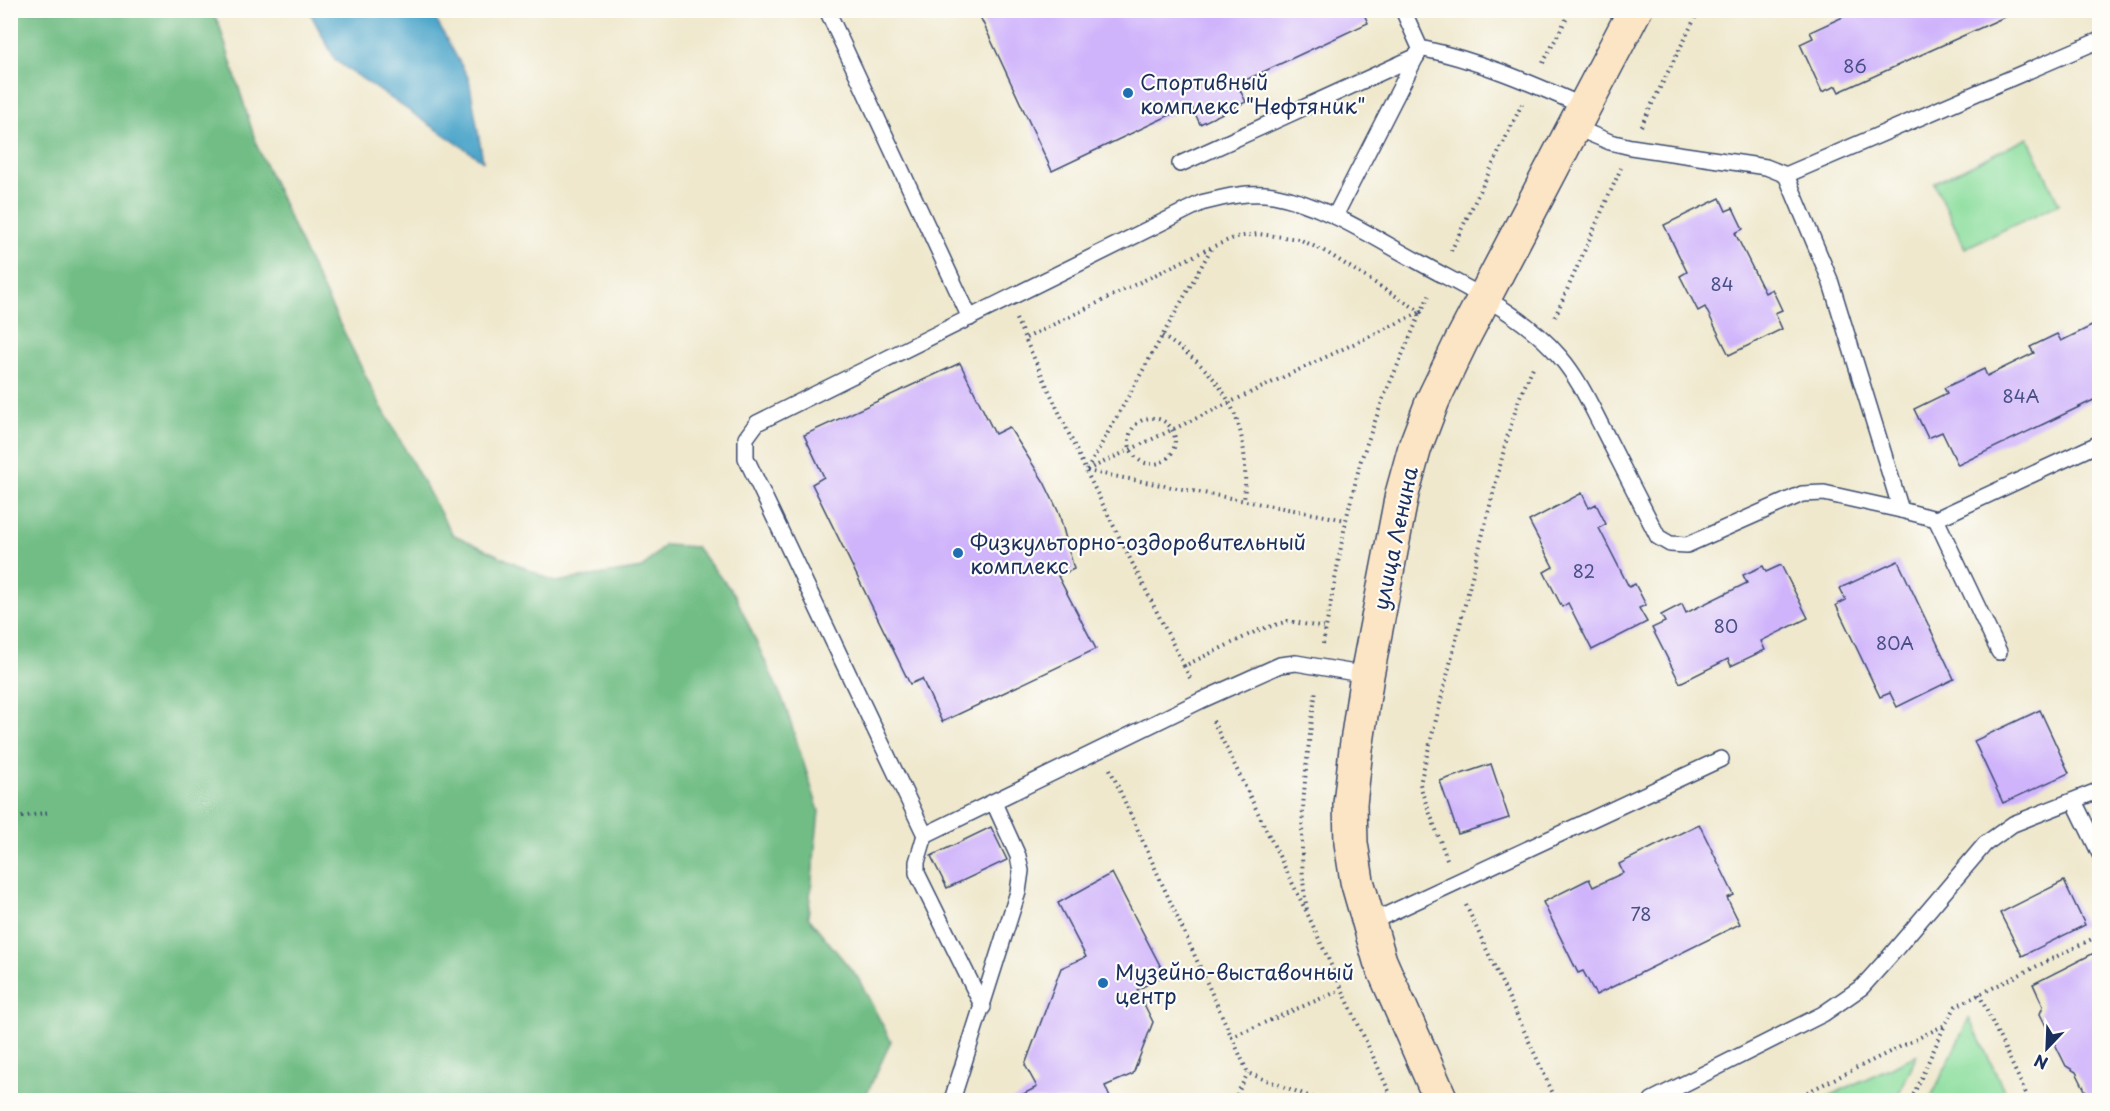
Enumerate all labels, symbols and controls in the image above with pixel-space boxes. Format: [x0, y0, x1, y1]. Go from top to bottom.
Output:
house number: 86 [1843, 52, 1867, 79]
place label: Спортивный комплекс "Нефтяник" [1140, 65, 1366, 121]
marker: Спортивный комплекс "Нефтяник" [1121, 86, 1135, 100]
house number: 84 [1710, 270, 1734, 297]
house number: 84А [2003, 382, 2040, 409]
street label: улица Ленина [1363, 463, 1425, 613]
place label: Физкульторно-оздоровительный комплекс [970, 525, 1306, 581]
marker: Физкульторно-оздоровительный комплекс [951, 546, 965, 560]
house number: 82 [1573, 557, 1595, 584]
house number: 80 [1714, 612, 1738, 639]
house number: 80А [1876, 629, 1914, 656]
house number: 78 [1631, 900, 1652, 927]
place label: Музейно-выставочный центр [1115, 955, 1354, 1011]
marker: Музейно-выставочный центр [1096, 976, 1110, 990]
north arrow [2017, 1018, 2077, 1078]
text: N [2030, 1049, 2051, 1076]

